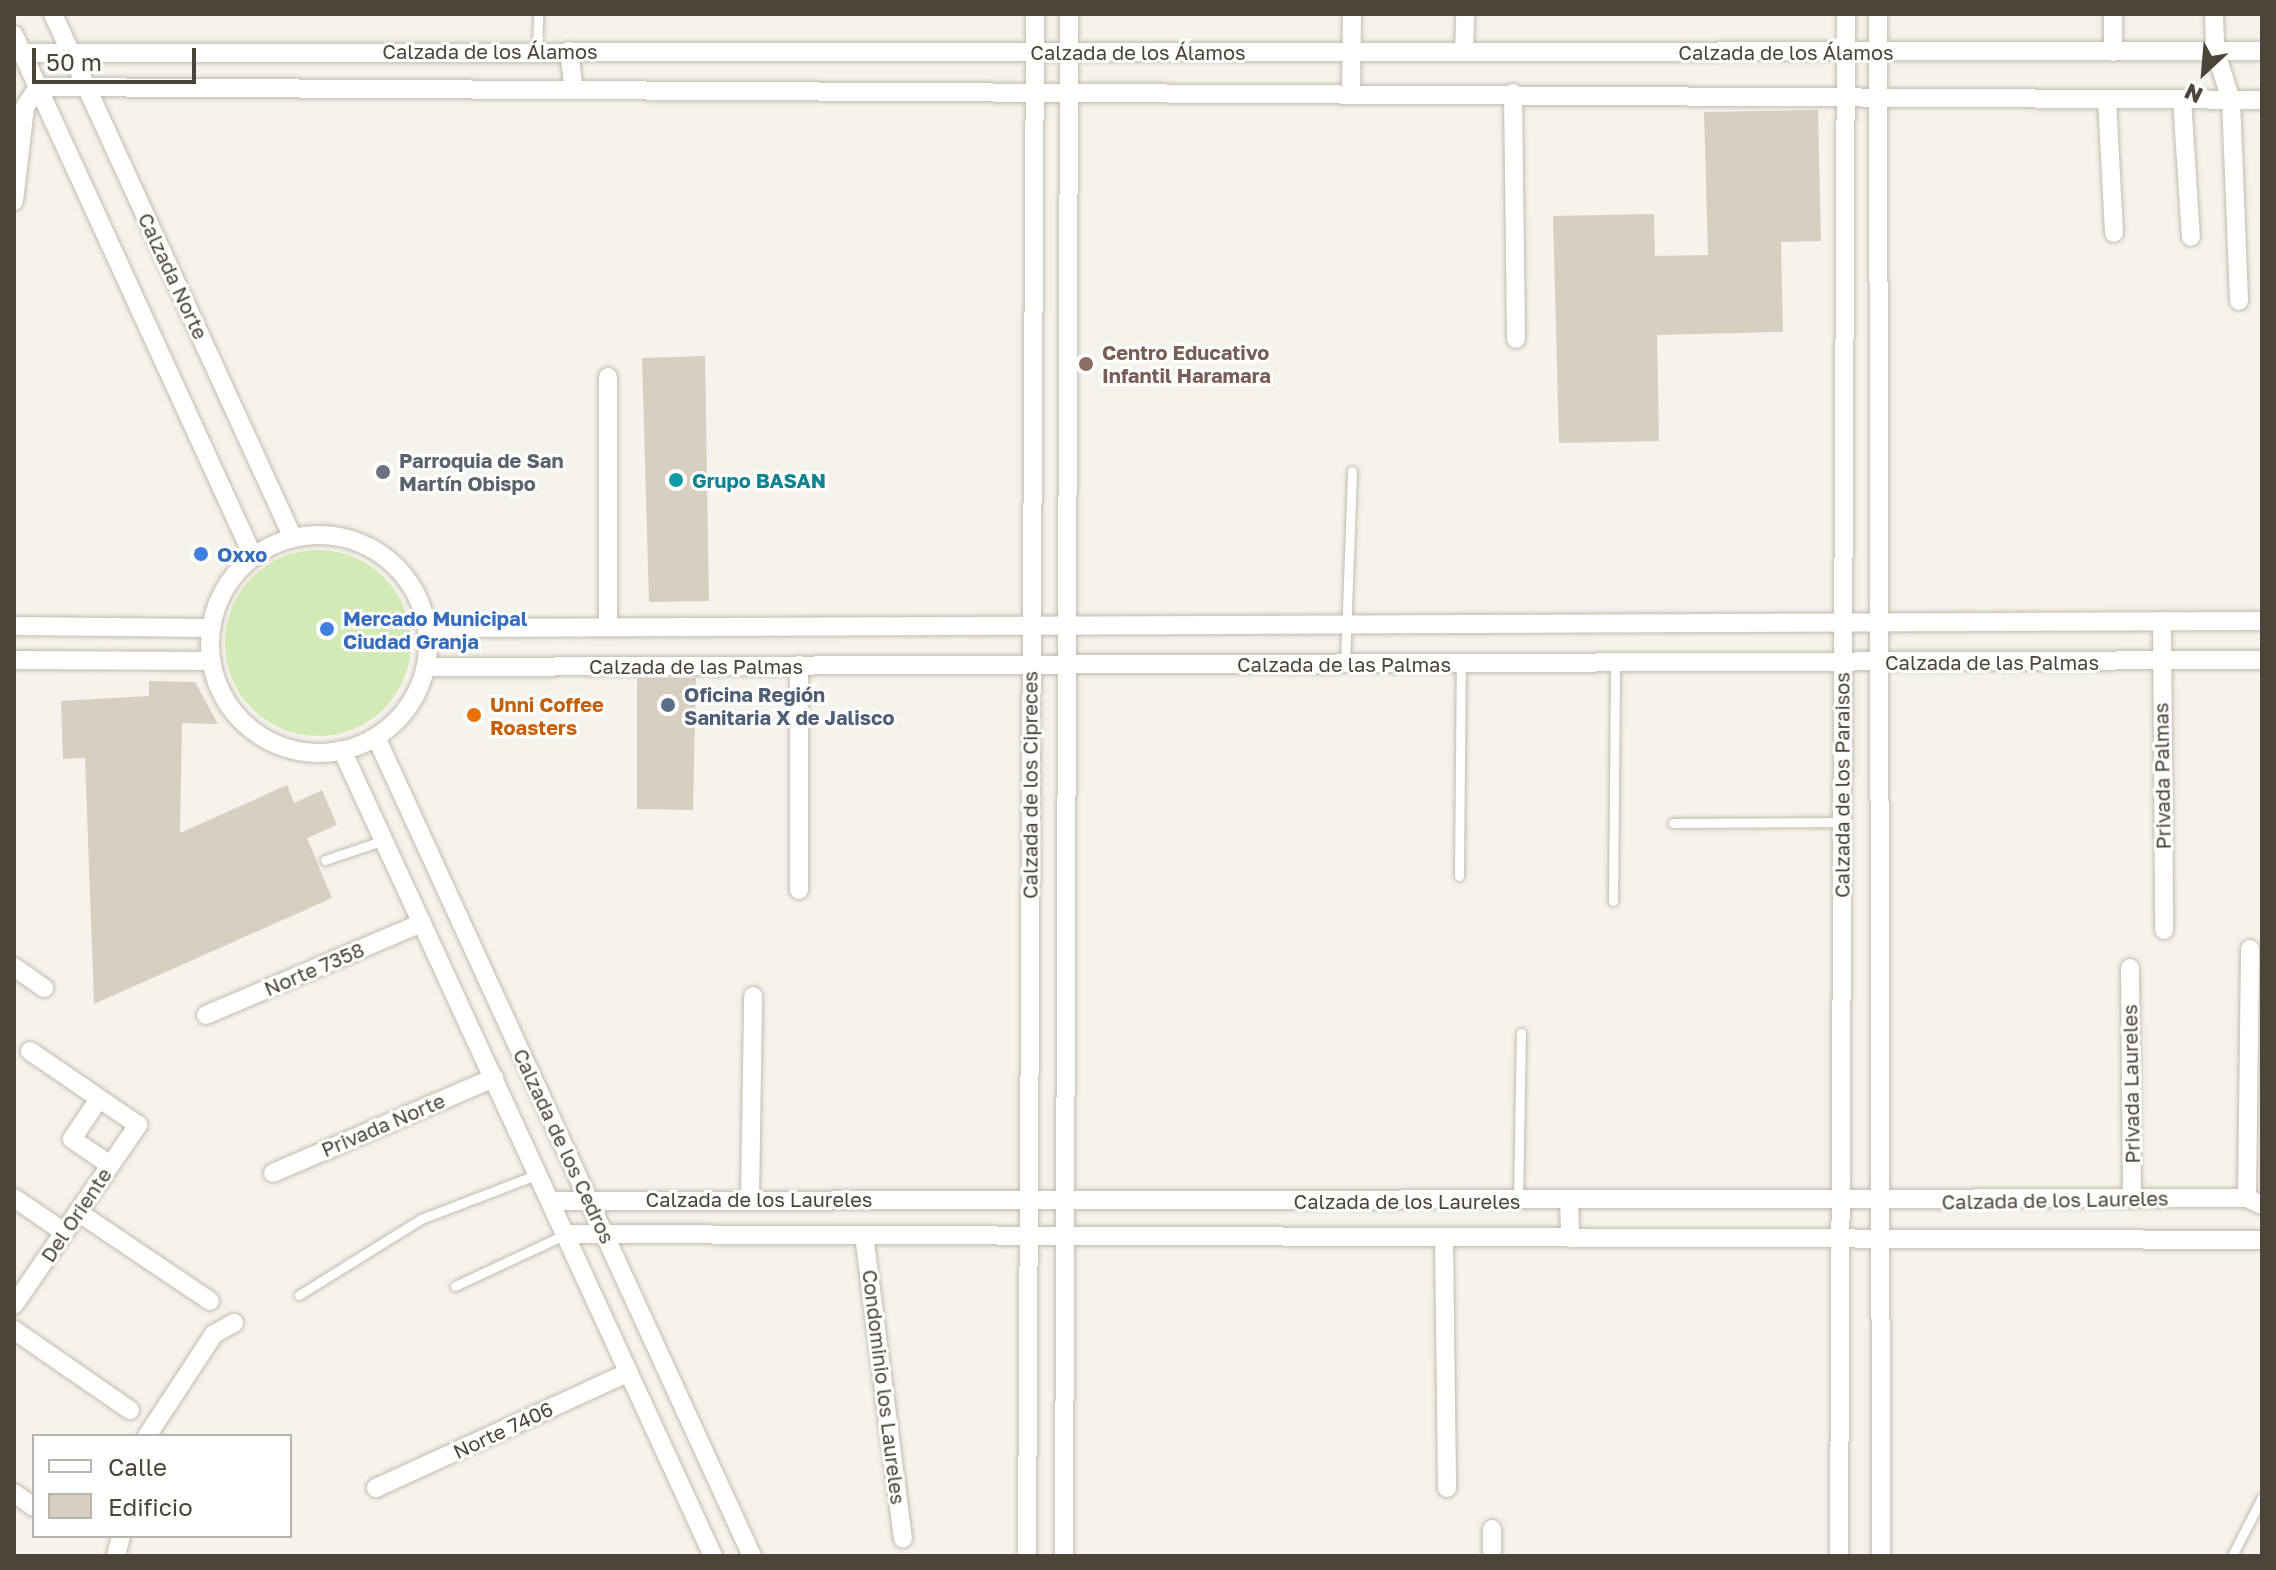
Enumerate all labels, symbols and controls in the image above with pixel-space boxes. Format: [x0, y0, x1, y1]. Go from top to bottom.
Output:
scale bar [36, 32, 200, 82]
north arrow [2164, 32, 2244, 112]
street label: Calzada de los Álamos [382, 39, 598, 63]
street label: Calzada de los Álamos [1030, 40, 1246, 64]
street label: Calzada de los Álamos [1678, 40, 1894, 64]
text: 50 m [46, 47, 102, 76]
text: N [2180, 78, 2207, 110]
street label: Calzada Norte [133, 209, 213, 343]
place label: Centro Educativo Infantil Haramara [1102, 340, 1271, 387]
marker: Centro Educativo Infantil Haramara [1077, 355, 1095, 373]
place label: Parroquia de San Martín Obispo [399, 448, 563, 495]
marker: Parroquia de San Martín Obispo [374, 463, 392, 481]
place label: Grupo BASAN [692, 468, 826, 492]
marker: Grupo BASAN [667, 471, 685, 489]
place label: Oxxo [217, 542, 267, 566]
marker: Oxxo [192, 545, 210, 563]
place label: Mercado Municipal Ciudad Granja [343, 606, 527, 653]
marker: Mercado Municipal Ciudad Granja [318, 620, 336, 638]
street label: Calzada de las Palmas [1885, 650, 2099, 674]
street label: Calzada de las Palmas [1237, 652, 1451, 676]
street label: Calzada de las Palmas [589, 654, 803, 678]
street label: Calzada de los Cipreces [1018, 671, 1042, 899]
street label: Calzada de los Paraisos [1830, 672, 1854, 898]
place label: Oficina Región Sanitaria X de Jalisco [684, 682, 894, 729]
place label: Unni Coffee Roasters [490, 692, 604, 739]
marker: Oficina Región Sanitaria X de Jalisco [659, 696, 677, 714]
street label: Privada Palmas [2149, 702, 2175, 850]
marker: Unni Coffee Roasters [465, 706, 483, 724]
street label: Norte 7358 [260, 937, 368, 1001]
street label: Privada Laureles [2118, 1004, 2144, 1164]
street label: Calzada de los Cedros [508, 1045, 620, 1247]
street label: Privada Norte [318, 1088, 448, 1162]
street label: Del Oriente [36, 1163, 116, 1267]
street label: Calzada de los Laureles [1941, 1186, 2169, 1214]
street label: Calzada de los Laureles [646, 1187, 872, 1211]
street label: Calzada de los Laureles [1294, 1189, 1520, 1213]
street label: Condominio los Laureles [858, 1268, 910, 1506]
street label: Norte 7406 [449, 1396, 557, 1464]
legend [32, 1434, 292, 1538]
text: Calle [108, 1452, 167, 1481]
text: Edificio [108, 1492, 193, 1521]

